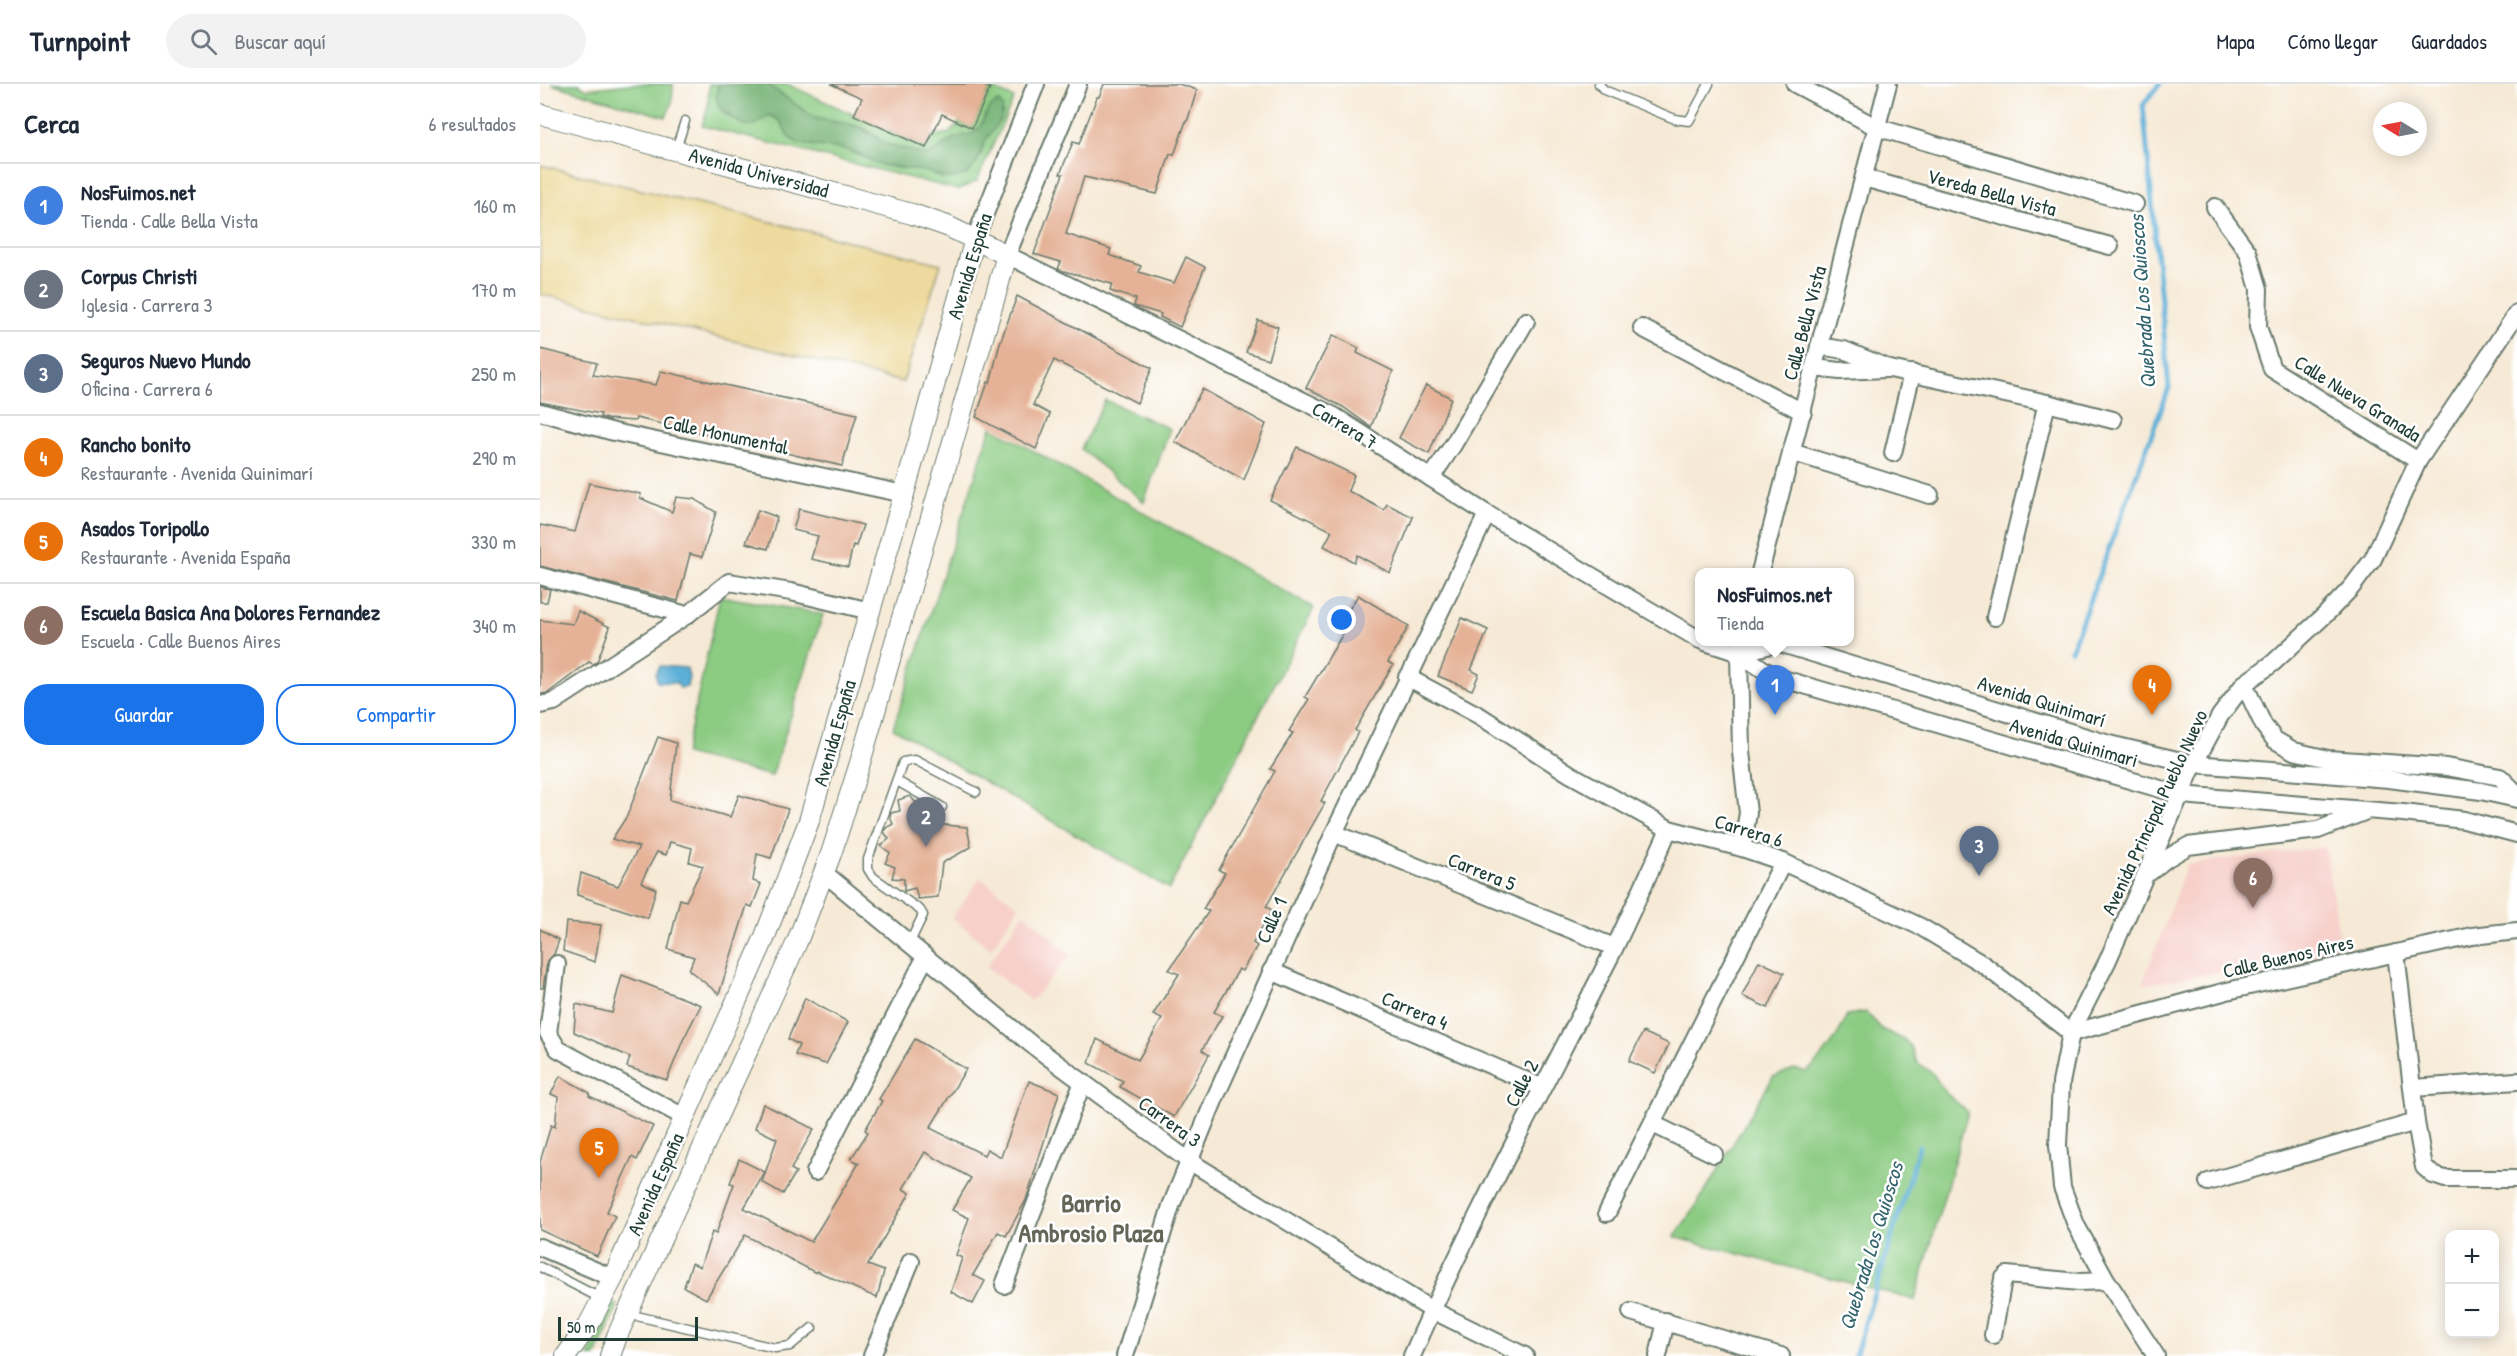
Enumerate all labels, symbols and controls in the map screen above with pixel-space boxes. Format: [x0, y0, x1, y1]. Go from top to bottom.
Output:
search box [166, 14, 586, 68]
text: Turnpoint [30, 22, 130, 60]
icon: search [187, 25, 220, 58]
text: Buscar aquí [235, 26, 326, 56]
text: Mapa [2216, 27, 2254, 56]
text: Cómo llegar [2287, 27, 2378, 56]
text: Guardados [2411, 27, 2487, 56]
north arrow [2373, 102, 2427, 156]
text: Cerca [24, 106, 79, 141]
text: 6 resultados [428, 110, 516, 137]
street label: Avenida Universidad [686, 140, 832, 204]
street label: Vereda Bella Vista [1925, 162, 2060, 222]
text: NosFuimos.net [81, 177, 195, 207]
text: 1 [40, 192, 47, 219]
text: 160 m [474, 192, 516, 219]
text: Tienda · Calle Bella Vista [81, 207, 258, 234]
street label: Avenida España [940, 210, 998, 322]
water label: Quebrada Los Quioscos [2121, 212, 2163, 390]
text: Corpus Christi [81, 261, 198, 291]
street label: Calle Bella Vista [1776, 263, 1832, 383]
text: 2 [39, 276, 48, 303]
text: 170 m [472, 276, 516, 303]
text: Iglesia · Carrera 3 [81, 291, 212, 318]
text: Seguros Nuevo Mundo [81, 345, 251, 375]
street label: Calle Nueva Granada [2289, 348, 2427, 448]
text: 3 [39, 360, 48, 387]
text: 250 m [471, 360, 516, 387]
text: Oficina · Carrera 6 [81, 375, 213, 402]
street label: Carrera 7 [1307, 395, 1383, 455]
street label: Calle Monumental [661, 408, 792, 461]
text: Rancho bonito [81, 429, 191, 459]
text: 4 [40, 444, 47, 471]
text: 290 m [472, 444, 516, 471]
text: Restaurante · Avenida Quinimarí [81, 459, 313, 486]
text: Asados Toripollo [81, 513, 209, 543]
text: 5 [39, 528, 48, 555]
text: 330 m [471, 528, 516, 555]
text: Restaurante · Avenida España [81, 543, 290, 570]
popup [1695, 568, 1854, 646]
text: NosFuimos.net [1717, 579, 1832, 609]
text: Escuela Basica Ana Dolores Fernandez [81, 597, 380, 627]
your location [1327, 605, 1356, 634]
text: Tienda [1717, 609, 1764, 636]
text: 6 [40, 612, 47, 639]
text: 340 m [472, 612, 516, 639]
text: Escuela · Calle Buenos Aires [81, 627, 281, 654]
pin: 1 [1756, 666, 1794, 715]
pin: 4 [2132, 666, 2172, 715]
street label: Avenida Quinimarí [1975, 669, 2109, 733]
street label: Avenida España [806, 677, 862, 789]
button: Guardar [24, 684, 264, 745]
button: Compartir [276, 684, 516, 745]
street label: Avenida Principal Pueblo Nuevo [2095, 705, 2213, 919]
street label: Avenida Quinimari [2007, 711, 2141, 773]
pin: 2 [906, 798, 946, 847]
street label: Carrera 6 [1711, 807, 1787, 853]
pin: 3 [1960, 826, 1998, 876]
street label: Carrera 5 [1444, 845, 1520, 897]
pin: 6 [2234, 858, 2272, 908]
street label: Calle 1 [1249, 893, 1293, 947]
street label: Calle Buenos Aires [2220, 928, 2356, 984]
street label: Carrera 4 [1378, 984, 1452, 1036]
street label: Calle 2 [1498, 1054, 1545, 1111]
street label: Carrera 3 [1133, 1089, 1207, 1153]
pin: 5 [580, 1128, 618, 1178]
street label: Avenida España [620, 1128, 690, 1239]
water label: Quebrada Los Quioscos [1832, 1157, 1911, 1333]
district label: Barrio Ambrosio Plaza [1019, 1185, 1164, 1250]
map controls [2445, 1230, 2499, 1338]
button: + [2445, 1230, 2499, 1284]
button: − [2445, 1284, 2499, 1338]
scale bar [558, 1314, 698, 1342]
text: 50 m [567, 1316, 596, 1338]

